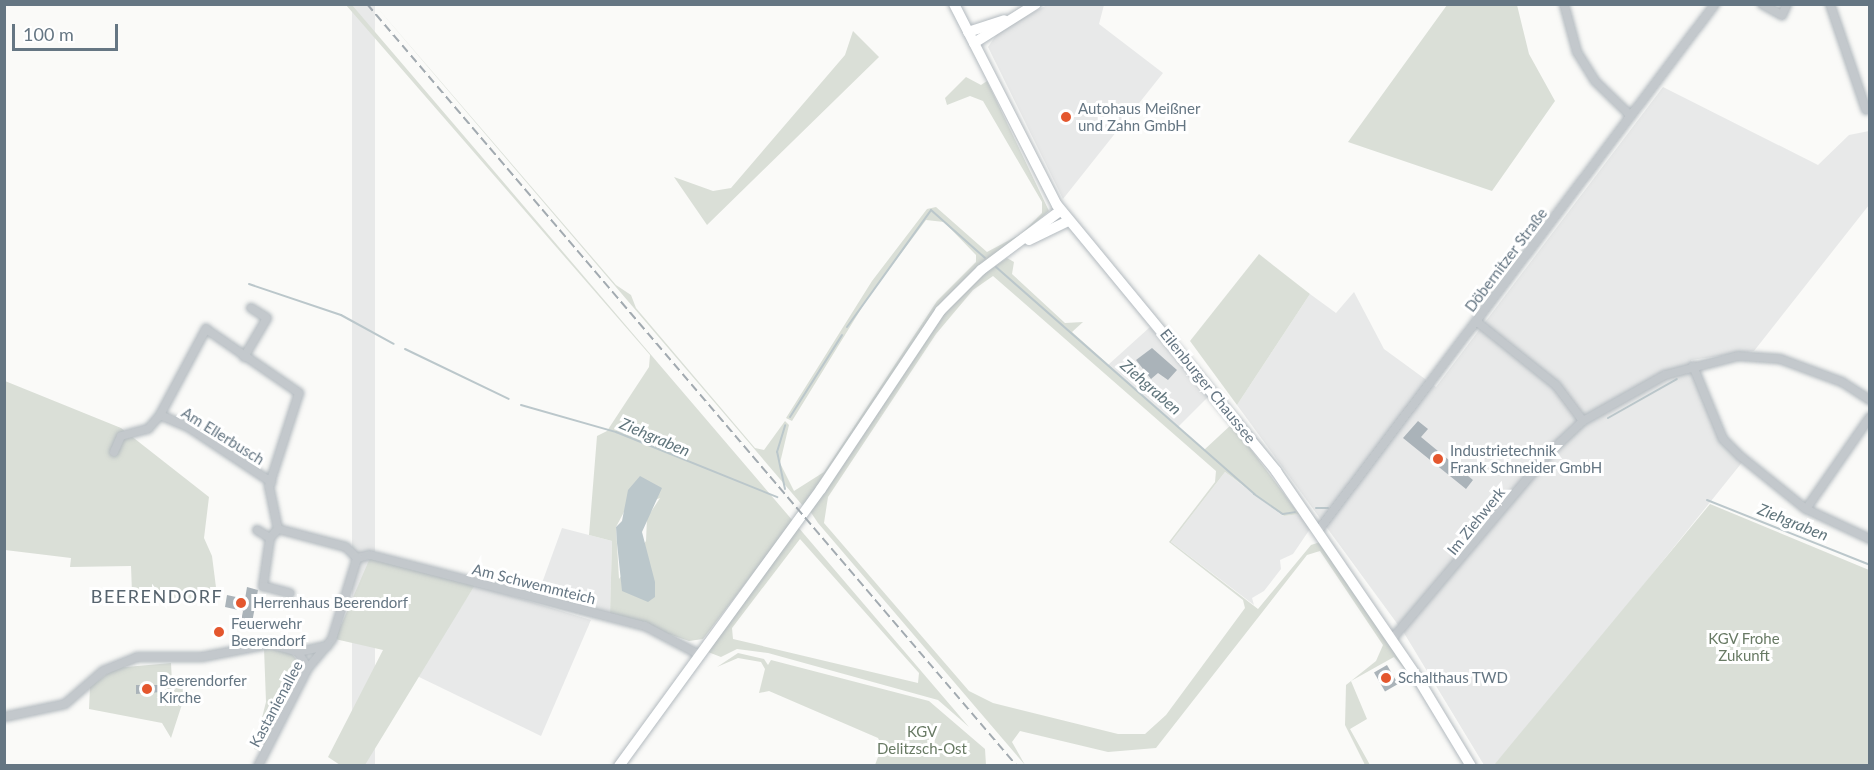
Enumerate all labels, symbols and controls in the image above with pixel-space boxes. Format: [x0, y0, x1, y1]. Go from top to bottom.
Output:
scale bar [15, 12, 122, 50]
text: 100 m [23, 23, 74, 45]
place label: Autohaus Meißner und Zahn GmbH [1078, 99, 1200, 134]
marker: Autohaus Meißner und Zahn GmbH [1059, 110, 1073, 124]
street label: Döbernitzer Straße [1461, 205, 1551, 315]
street label: Eilenburger Chaussee [1156, 325, 1260, 447]
water label: Ziehgraben [1117, 355, 1185, 419]
street label: Am Ellerbusch [178, 403, 268, 469]
water label: Ziehgraben [617, 414, 693, 460]
place label: Industrietechnik Frank Schneider GmbH [1450, 441, 1602, 476]
marker: Industrietechnik Frank Schneider GmbH [1431, 452, 1445, 466]
street label: Im Ziehwerk [1443, 484, 1509, 558]
water label: Ziehgraben [1755, 499, 1831, 545]
street label: Am Schwemmteich [470, 560, 598, 608]
district label: BEERENDORF [91, 585, 223, 607]
place label: Herrenhaus Beerendorf [253, 594, 408, 612]
marker: Herrenhaus Beerendorf [234, 596, 248, 610]
place label: Feuerwehr Beerendorf [231, 614, 305, 649]
marker: Feuerwehr Beerendorf [212, 625, 226, 639]
park label: KGV Frohe Zukunft [1708, 629, 1780, 664]
street label: Kastanienallee [246, 658, 306, 750]
place label: Schalthaus TWD [1398, 669, 1508, 687]
place label: Beerendorfer Kirche [159, 671, 247, 706]
marker: Schalthaus TWD [1379, 671, 1393, 685]
marker: Beerendorfer Kirche [140, 682, 154, 696]
park label: KGV Delitzsch-Ost [877, 722, 967, 757]

